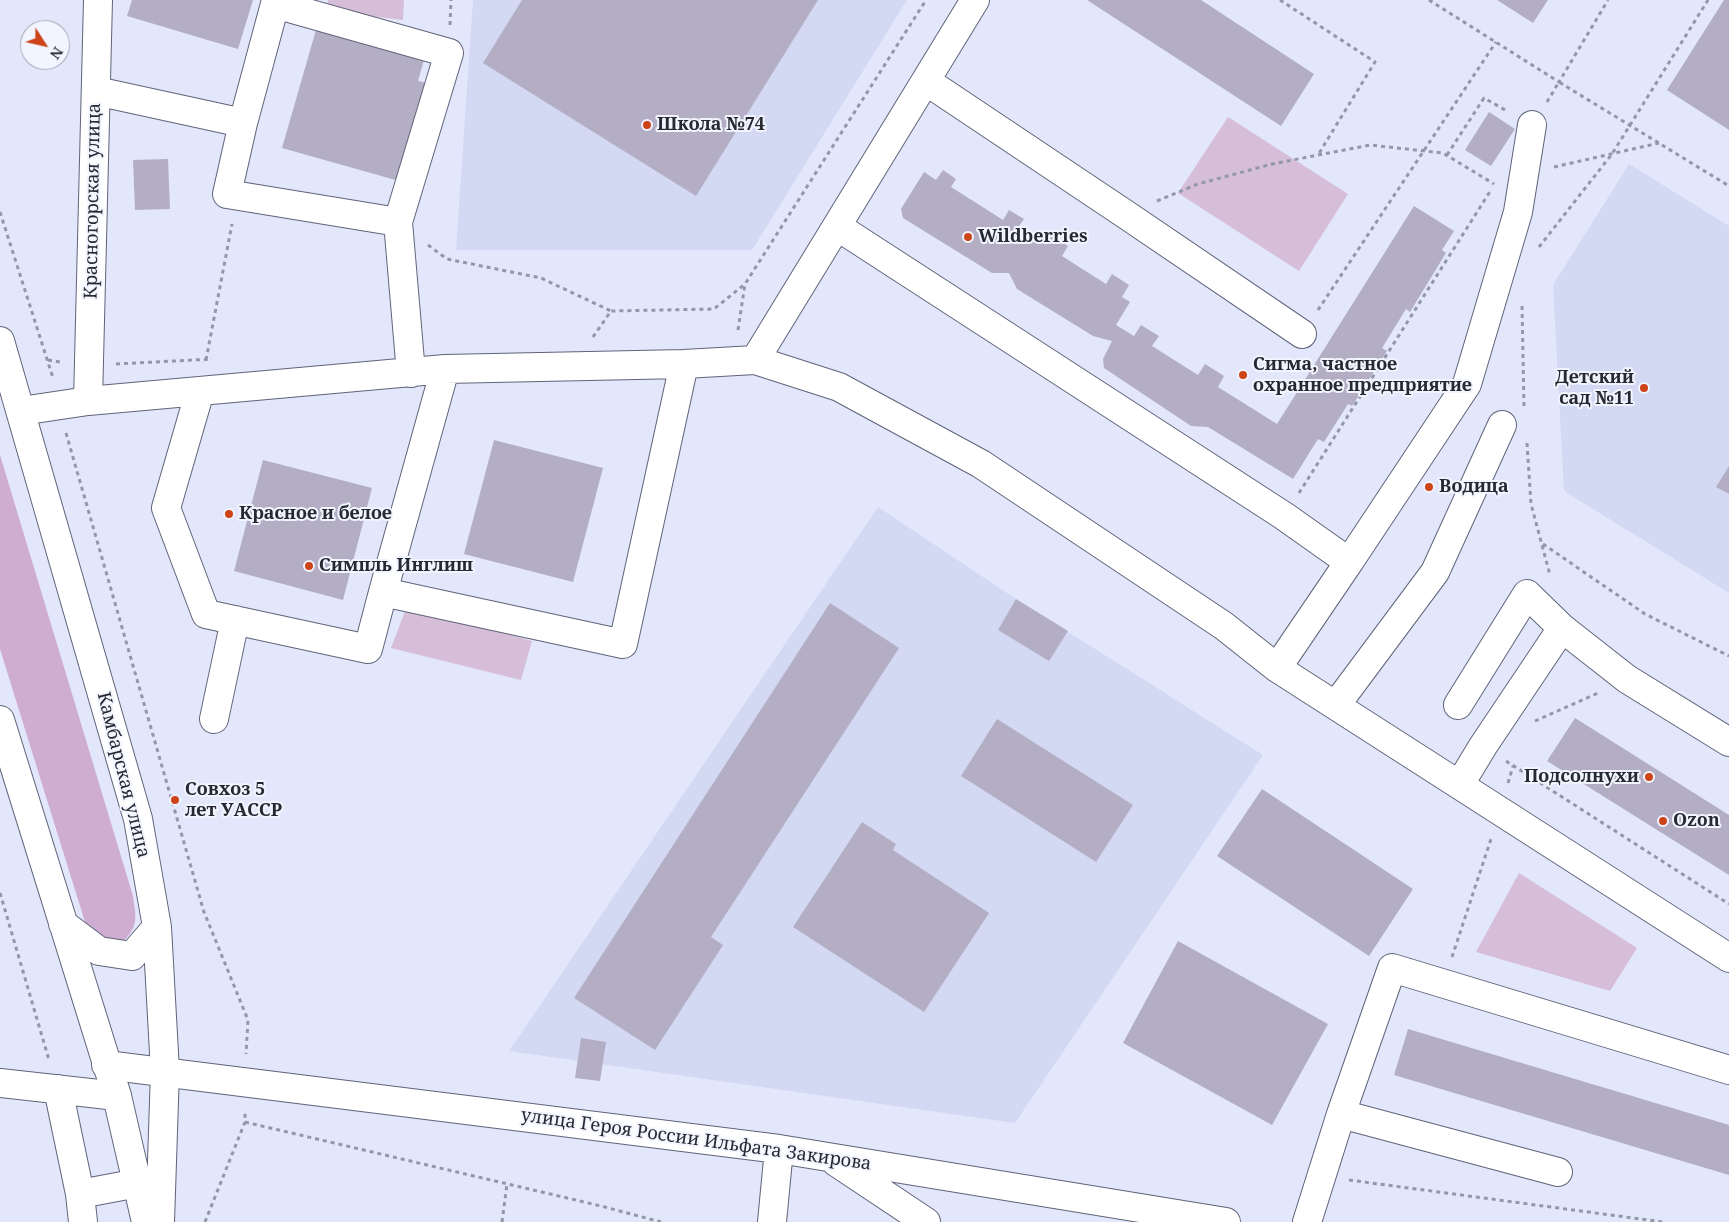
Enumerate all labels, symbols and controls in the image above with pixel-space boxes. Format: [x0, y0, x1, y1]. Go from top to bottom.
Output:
north arrow [20, 20, 70, 70]
text: N [46, 43, 68, 63]
street label: Красногорская улица [80, 103, 106, 299]
place label: Школа №74 [657, 114, 765, 136]
marker: Школа №74 [641, 119, 653, 131]
place label: Wildberries [978, 226, 1088, 248]
marker: Wildberries [962, 231, 974, 243]
place label: Сигма, частное охранное предприятие [1253, 354, 1472, 396]
place label: Детский сад №11 [1555, 367, 1634, 409]
marker: Сигма, частное охранное предприятие [1237, 369, 1249, 381]
marker: Детский сад №11 [1638, 382, 1650, 394]
place label: Водица [1439, 476, 1509, 498]
marker: Водица [1423, 481, 1435, 493]
place label: Красное и белое [239, 503, 392, 525]
marker: Красное и белое [223, 508, 235, 520]
place label: Симпль Инглиш [319, 555, 473, 577]
marker: Симпль Инглиш [303, 560, 315, 572]
street label: Камбарская улица [92, 690, 154, 860]
place label: Подсолнухи [1524, 766, 1639, 788]
marker: Подсолнухи [1643, 771, 1655, 783]
place label: Совхоз 5 лет УАССР [185, 779, 282, 822]
marker: Совхоз 5 лет УАССР [169, 794, 181, 806]
place label: Ozon [1673, 810, 1720, 832]
marker: Ozon [1657, 815, 1669, 827]
street label: улица Героя России Ильфата Закирова [519, 1105, 873, 1175]

